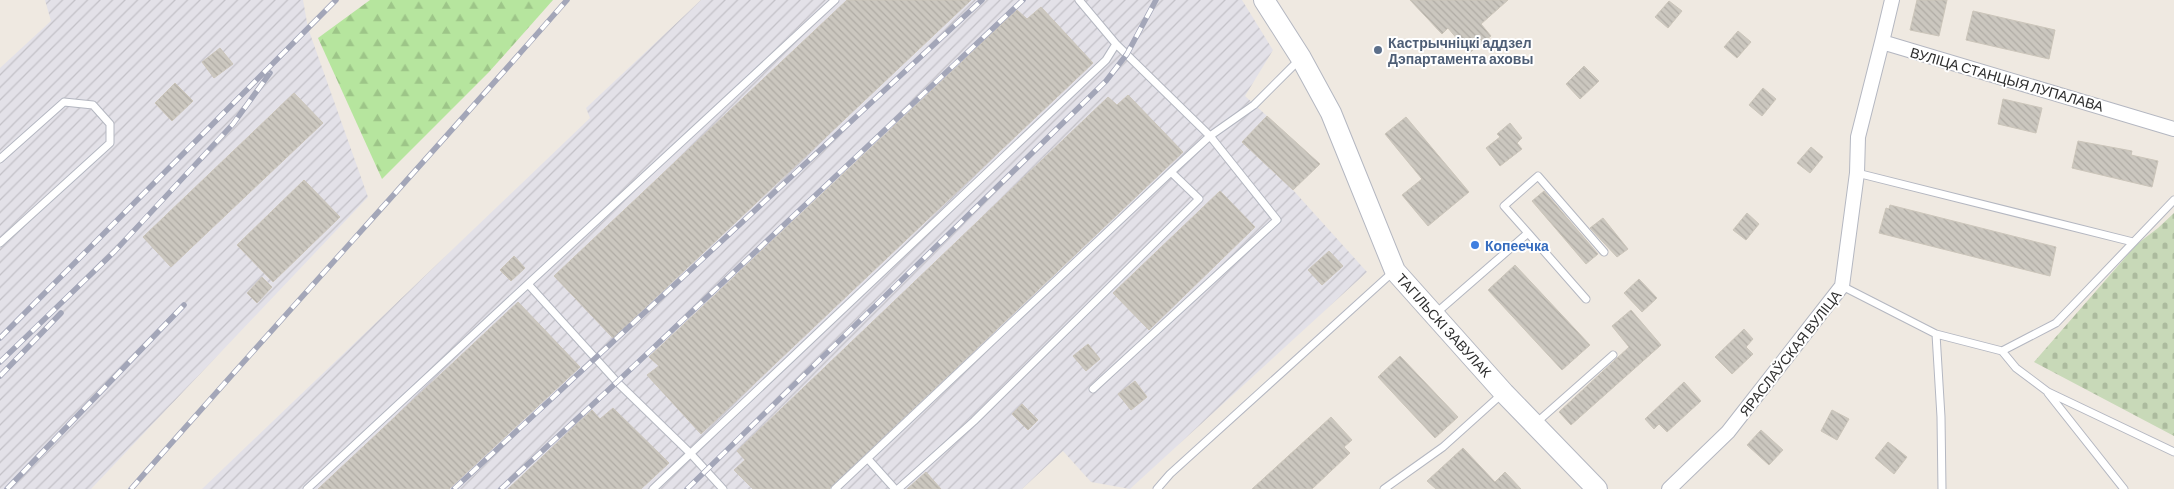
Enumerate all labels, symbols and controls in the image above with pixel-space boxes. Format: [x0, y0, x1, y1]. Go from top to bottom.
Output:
place label: Кастрычніцкі аддзел Дэпартамента аховы [1388, 34, 1533, 67]
street label: ВУЛІЦА СТАНЦЫЯ ЛУПАЛАВА [1908, 43, 2106, 115]
marker: Кастрычніцкі аддзел Дэпартамента аховы [1372, 44, 1384, 56]
place label: Копеечка [1485, 237, 1549, 254]
marker: Копеечка [1469, 239, 1481, 251]
street label: ТАГІЛЬСКІ ЗАВУЛАК [1393, 270, 1496, 381]
street label: ЯРАСЛАЎСКАЯ ВУЛІЦА [1736, 286, 1845, 419]

